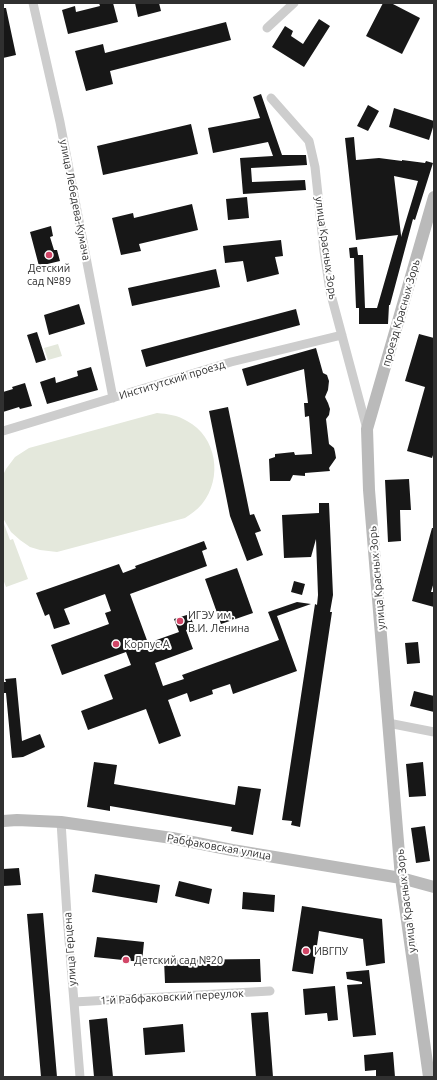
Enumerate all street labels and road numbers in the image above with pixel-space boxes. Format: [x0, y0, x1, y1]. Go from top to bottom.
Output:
street label: улица Лебедева-Кумача [57, 138, 93, 262]
street label: улица Красных Зорь [312, 196, 340, 300]
street label: проезд Красных Зорь [379, 258, 423, 368]
street label: Институтский проезд [118, 358, 226, 402]
street label: улица Красных Зорь [366, 526, 388, 630]
street label: Рабфаковская улица [166, 831, 272, 863]
street label: улица Красных Зорь [393, 849, 419, 953]
street label: улица Герцена [61, 912, 79, 986]
street label: 1-й Рабфаковский переулок [100, 987, 244, 1007]

